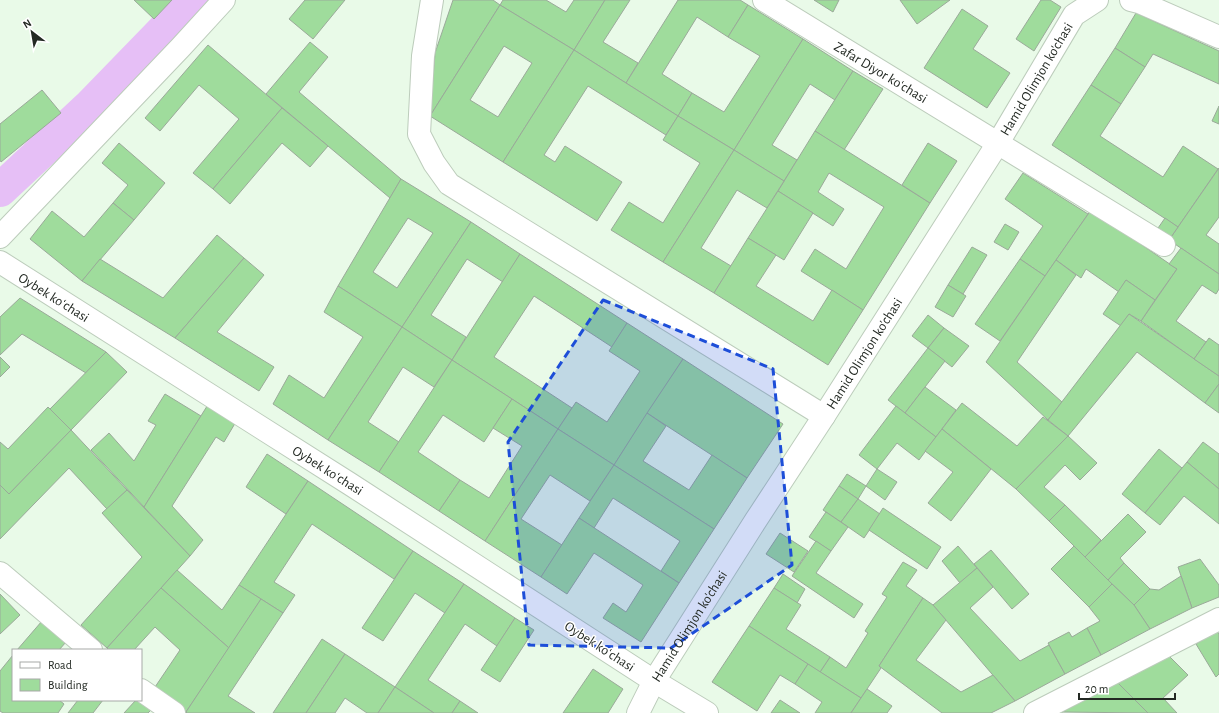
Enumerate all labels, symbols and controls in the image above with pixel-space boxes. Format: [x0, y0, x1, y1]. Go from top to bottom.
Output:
north arrow [12, 12, 52, 52]
text: N [21, 17, 33, 31]
street label: Hamid Olimjon ko'chasi [998, 20, 1076, 138]
street label: Zafar Diyor koʻchasi [832, 40, 929, 106]
street label: Oybek koʻchasi [16, 271, 91, 325]
street label: Hamid Olimjon ko'chasi [824, 296, 905, 412]
street label: Oybek koʻchasi [290, 444, 365, 498]
street label: Hamid Olimjon ko'chasi [649, 568, 730, 684]
street label: Oybek koʻchasi [562, 619, 637, 675]
legend [12, 649, 142, 701]
text: Road [48, 659, 72, 671]
scale bar [1079, 675, 1175, 701]
text: Building [48, 679, 88, 691]
text: 20 m [1085, 683, 1108, 695]

